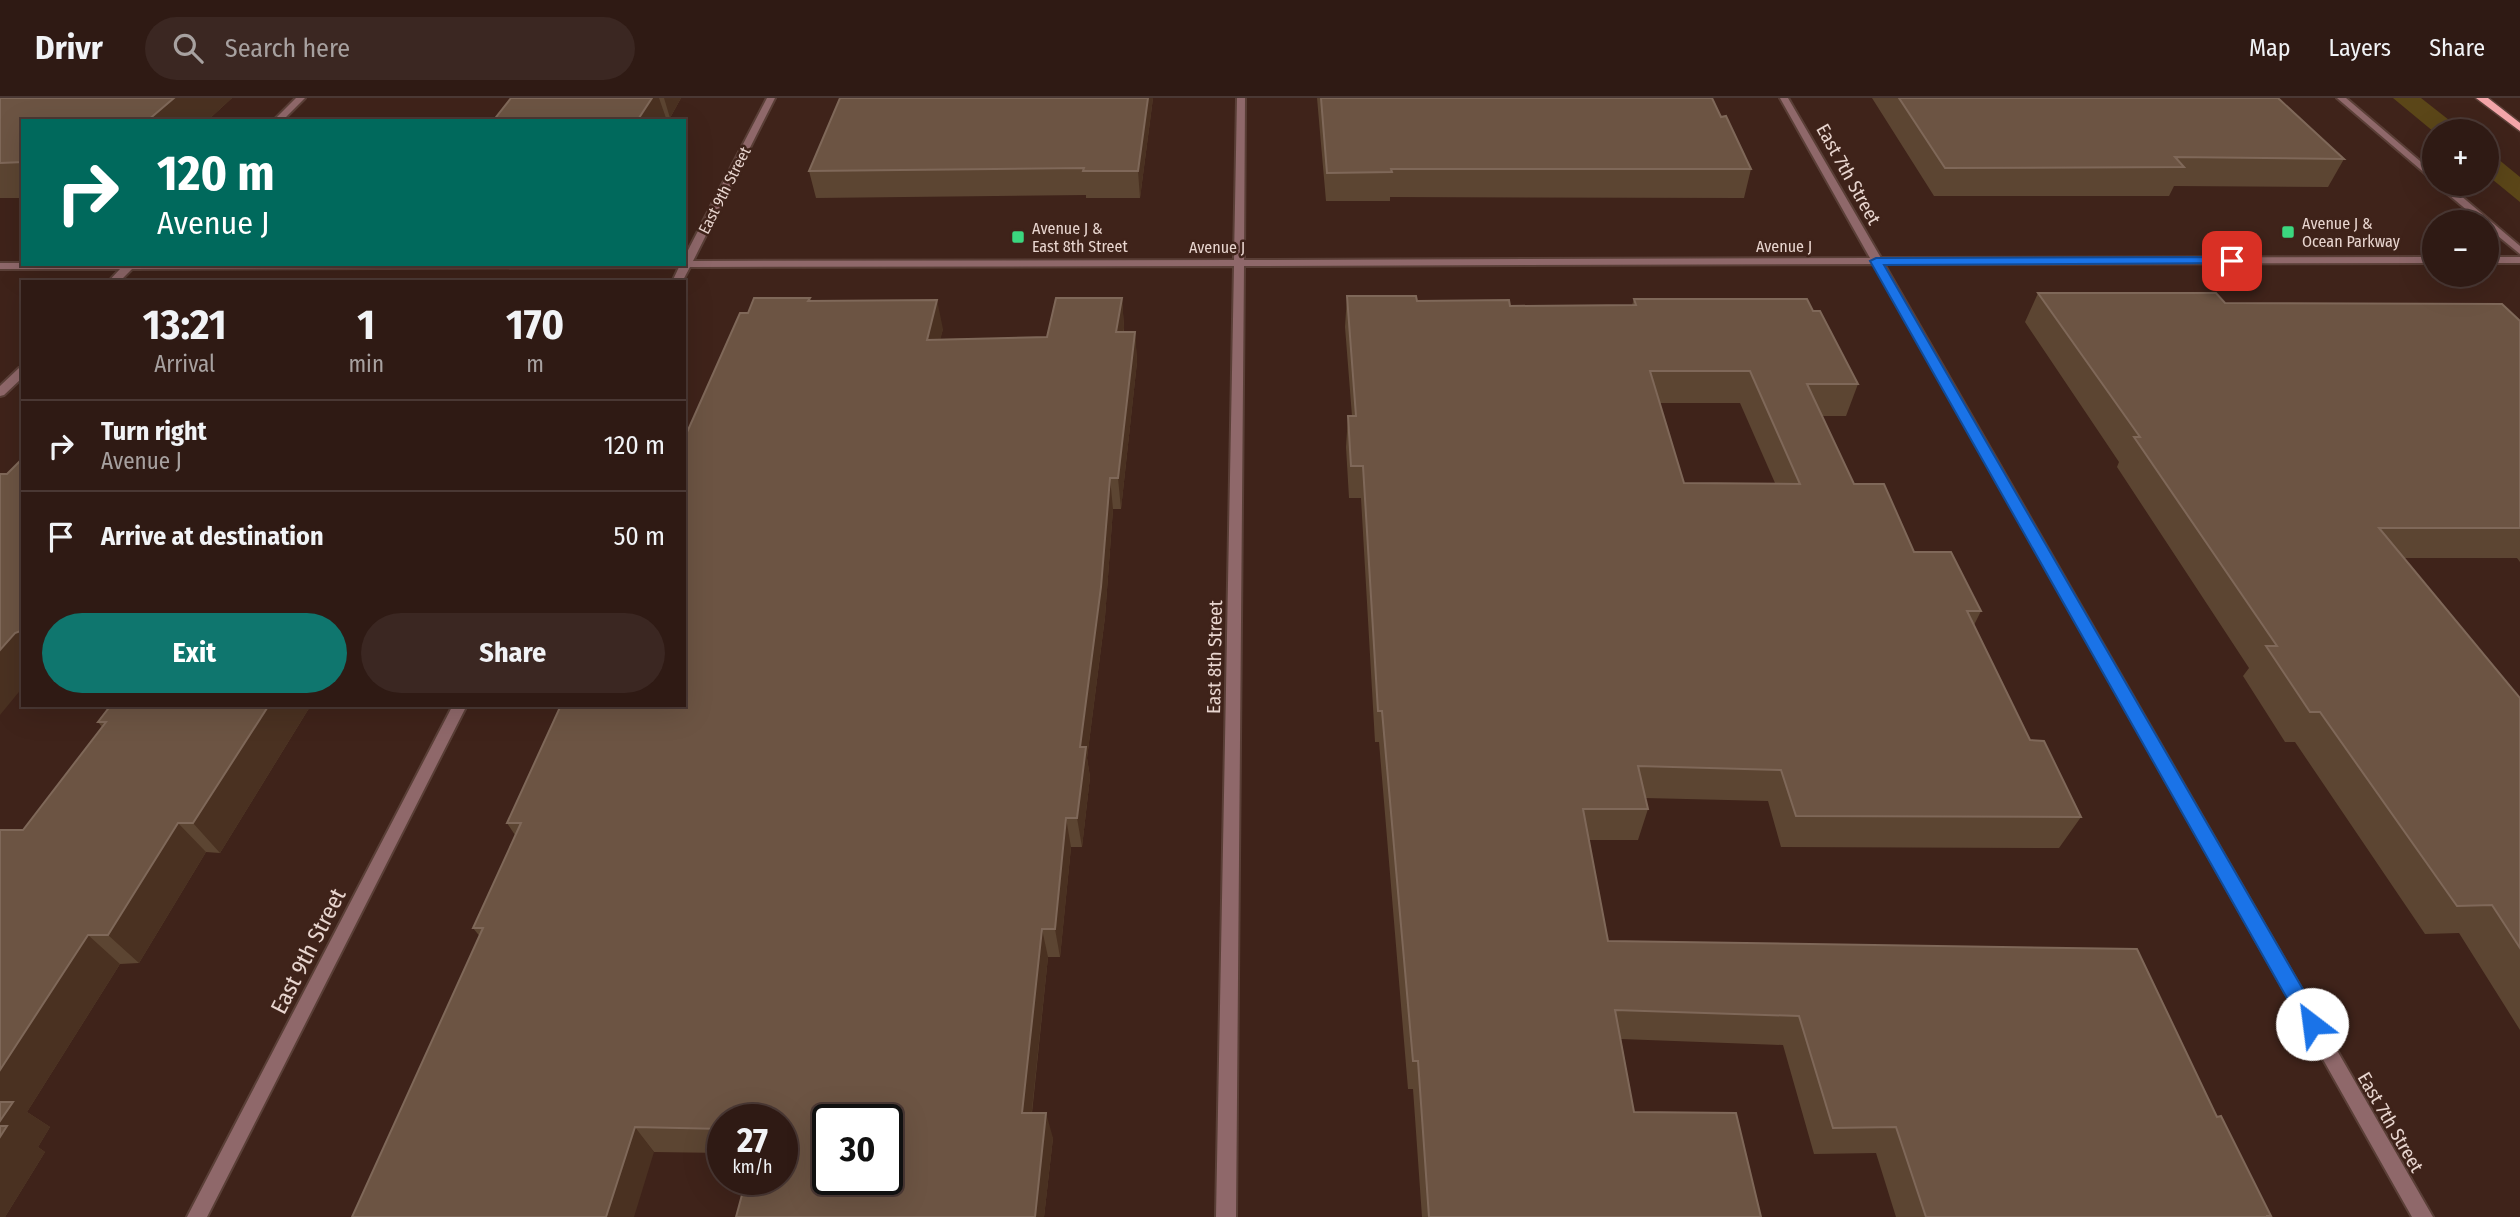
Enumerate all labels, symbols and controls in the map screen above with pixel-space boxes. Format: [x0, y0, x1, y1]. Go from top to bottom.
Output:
search box [145, 17, 635, 80]
text: Drivr [35, 28, 103, 68]
icon: search [169, 29, 207, 67]
text: Search here [225, 33, 350, 64]
text: Map [2249, 34, 2291, 62]
text: Layers [2329, 34, 2391, 62]
text: Share [2429, 34, 2485, 62]
map controls [2422, 119, 2499, 287]
button: + [2422, 119, 2499, 196]
street label: East 7th Street [1811, 120, 1886, 229]
street label: East 9th Street [694, 143, 755, 237]
text: 120 m [157, 144, 275, 203]
icon: right [42, 147, 133, 238]
text: Avenue J [157, 204, 269, 242]
button: − [2422, 210, 2499, 287]
place label: Avenue J & Ocean Parkway [2302, 214, 2401, 251]
place label: Avenue J & East 8th Street [1032, 219, 1128, 256]
marker: Avenue J & Ocean Parkway [2280, 224, 2296, 240]
marker: Avenue J & East 8th Street [1010, 229, 1026, 245]
pin [2202, 231, 2262, 291]
street label: Avenue J [1756, 237, 1812, 256]
street label: Avenue J [1189, 238, 1245, 257]
icon: arrive [2213, 242, 2251, 280]
text: 13:21 [143, 300, 227, 350]
text: 1 [357, 300, 375, 350]
text: 170 [506, 300, 564, 350]
text: Arrival [154, 350, 215, 378]
text: min [348, 350, 384, 378]
text: m [526, 350, 544, 378]
text: Turn right [101, 416, 207, 447]
icon: right [42, 427, 80, 465]
text: 120 m [604, 430, 665, 461]
text: Avenue J [101, 447, 182, 475]
icon: arrive [42, 518, 80, 556]
text: Arrive at destination [101, 521, 324, 552]
text: 50 m [613, 521, 665, 552]
street label: East 8th Street [1202, 599, 1227, 714]
button: Exit [42, 613, 347, 693]
button: Share [361, 613, 665, 693]
street label: East 9th Street [264, 883, 352, 1018]
position arrow [2275, 987, 2349, 1061]
street label: East 7th Street [2353, 1068, 2429, 1177]
speed limit sign: 30 [812, 1104, 903, 1195]
text: 27 [737, 1119, 768, 1161]
text: km/h [732, 1156, 773, 1178]

